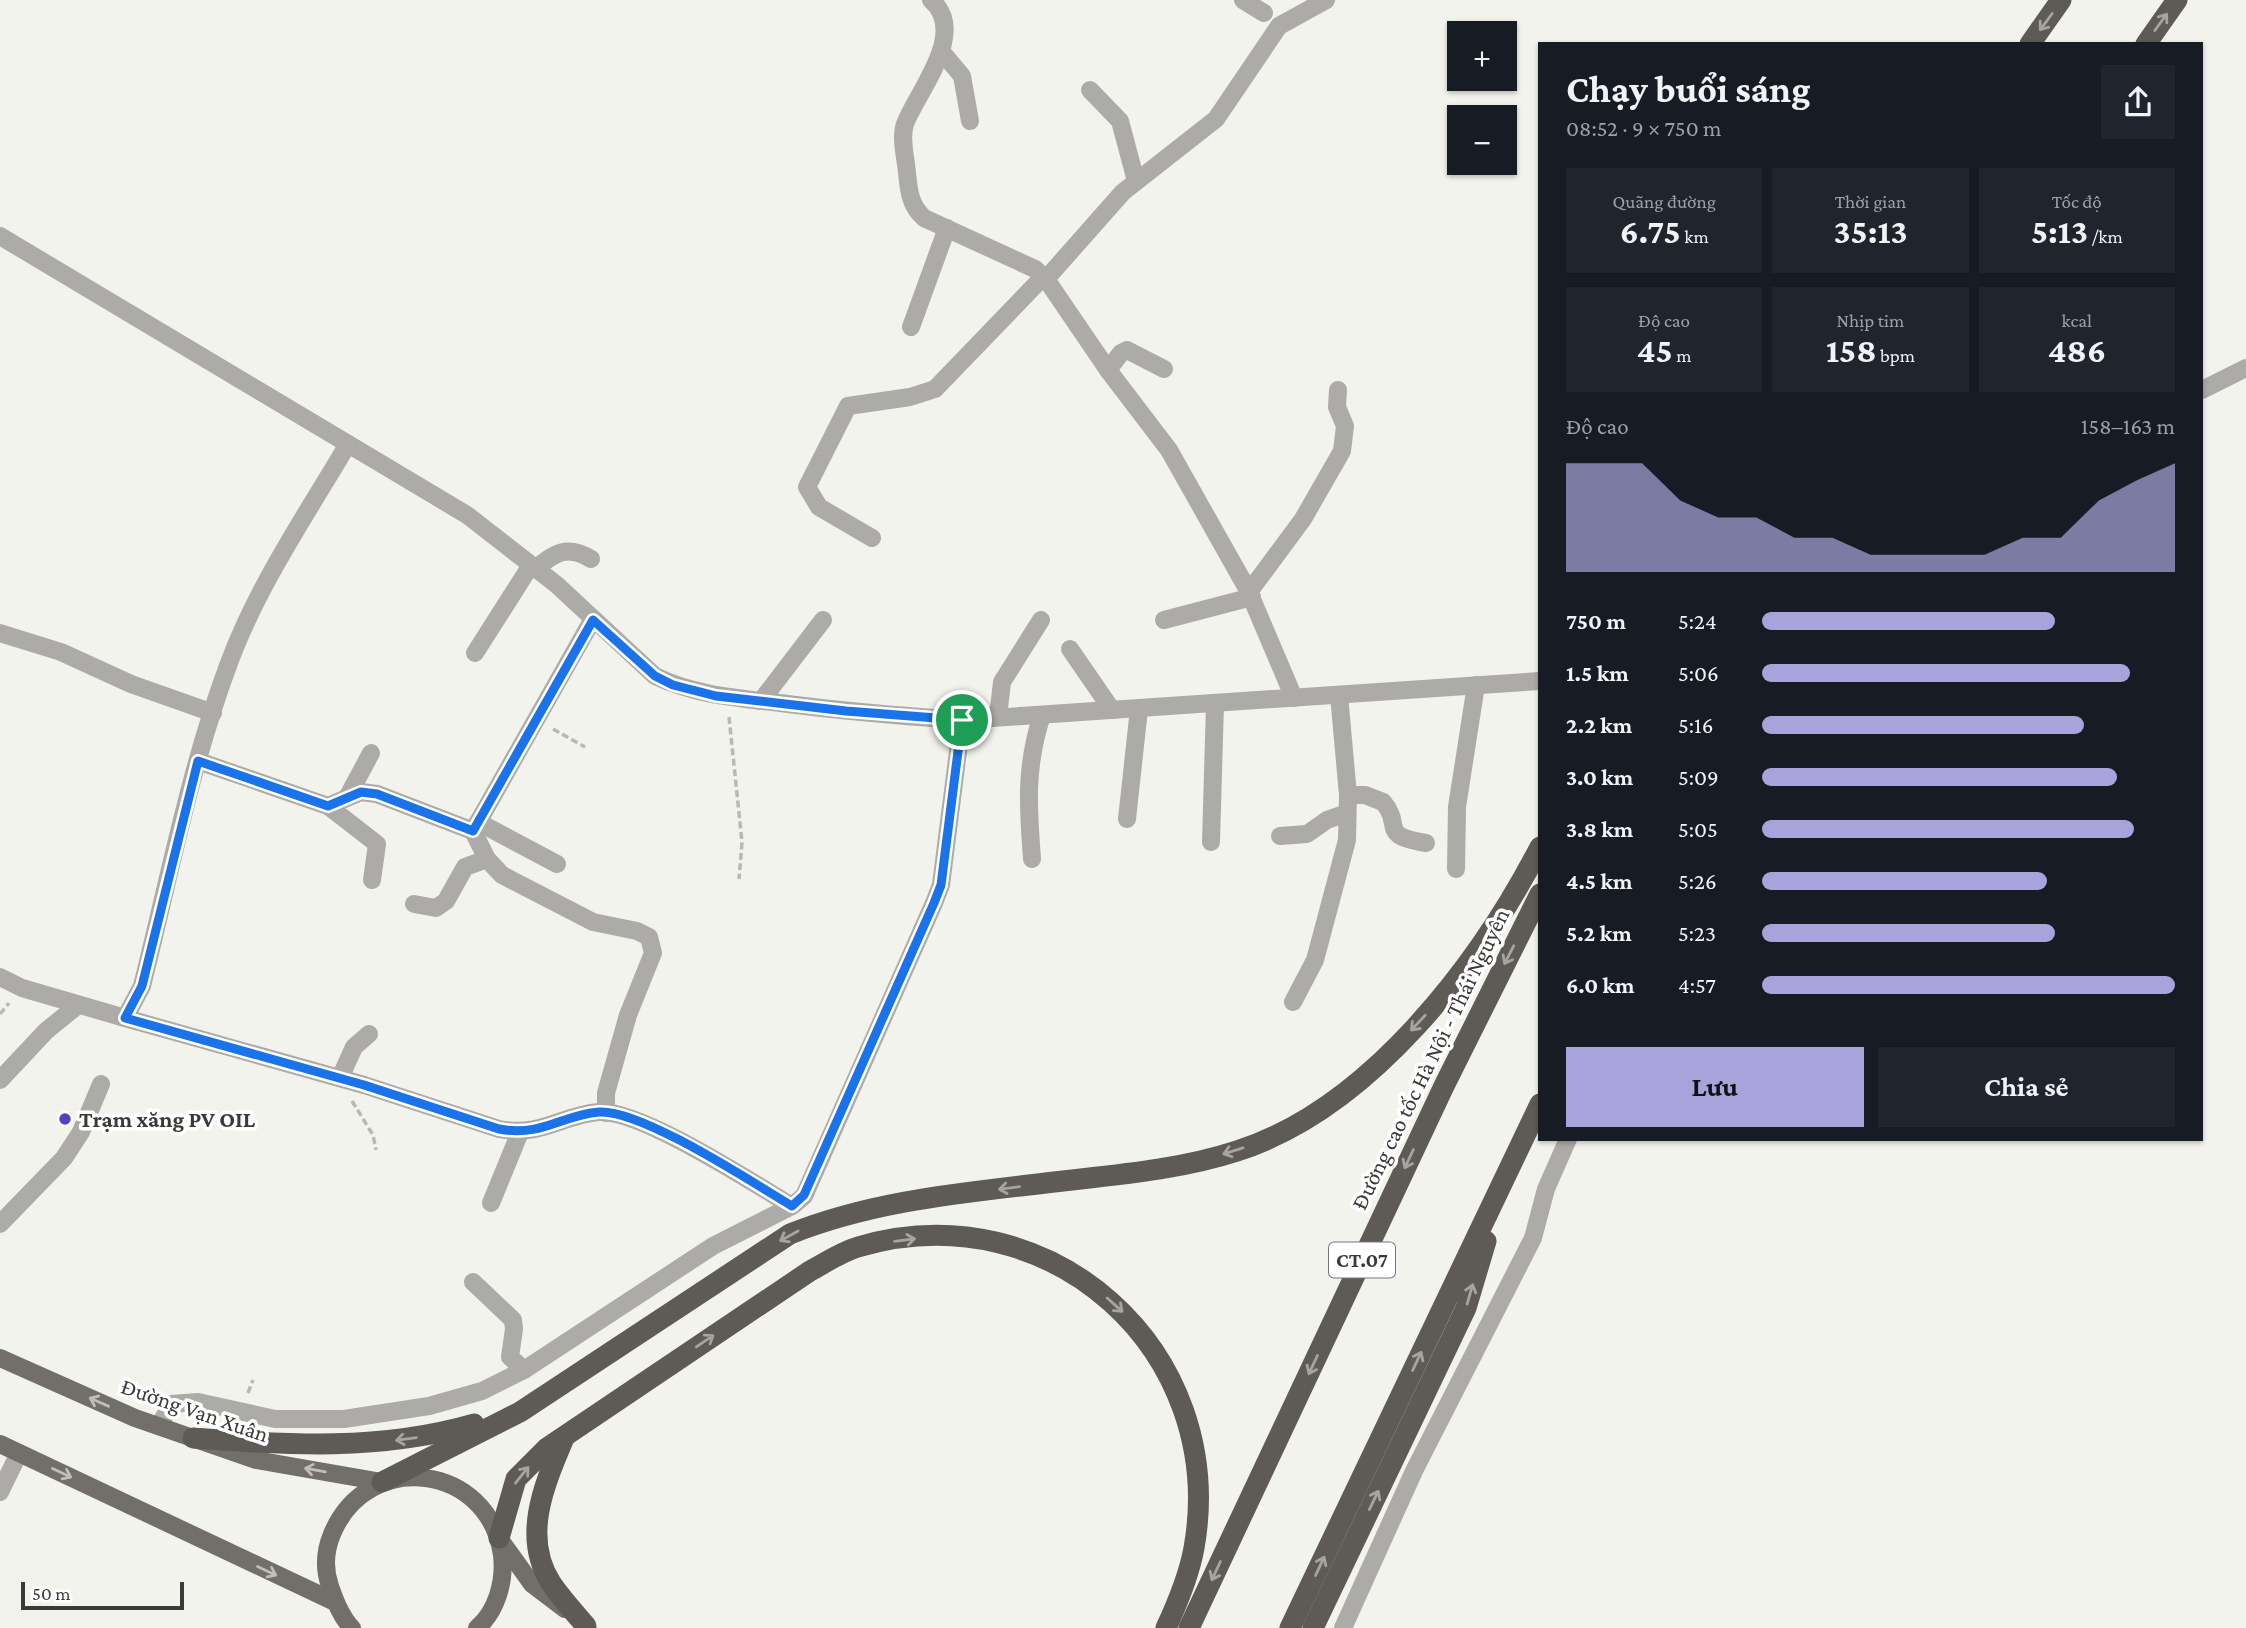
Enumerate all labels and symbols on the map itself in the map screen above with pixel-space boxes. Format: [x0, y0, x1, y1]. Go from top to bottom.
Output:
one-way arrow [2039, 12, 2053, 31]
one-way arrow [2154, 13, 2169, 32]
pin [932, 690, 992, 750]
street label: Đường cao tốc Hà Nội - Thái Nguyên [1346, 904, 1514, 1214]
one-way arrow [1502, 944, 1516, 965]
one-way arrow [1410, 1014, 1427, 1031]
place label: Trạm xăng PV OIL [79, 1106, 256, 1132]
marker: Trạm xăng PV OIL [57, 1111, 73, 1127]
one-way arrow [1223, 1146, 1245, 1159]
one-way arrow [1402, 1148, 1416, 1169]
one-way arrow [998, 1181, 1021, 1194]
one-way arrow [779, 1229, 799, 1243]
one-way arrow [893, 1233, 916, 1246]
road number: CT.07 [1329, 1242, 1395, 1278]
one-way arrow [1464, 1283, 1477, 1305]
one-way arrow [1106, 1297, 1124, 1313]
one-way arrow [695, 1334, 714, 1349]
one-way arrow [1411, 1351, 1424, 1372]
one-way arrow [1305, 1354, 1319, 1375]
street label: Đường Vạn Xuân [118, 1373, 272, 1447]
one-way arrow [88, 1395, 110, 1408]
one-way arrow [395, 1432, 418, 1445]
one-way arrow [304, 1463, 326, 1477]
one-way arrow [515, 1466, 530, 1484]
one-way arrow [51, 1467, 72, 1480]
one-way arrow [1368, 1490, 1381, 1511]
one-way arrow [1313, 1556, 1327, 1577]
one-way arrow [1209, 1560, 1222, 1581]
one-way arrow [256, 1565, 277, 1578]
scale bar [21, 1579, 184, 1611]

